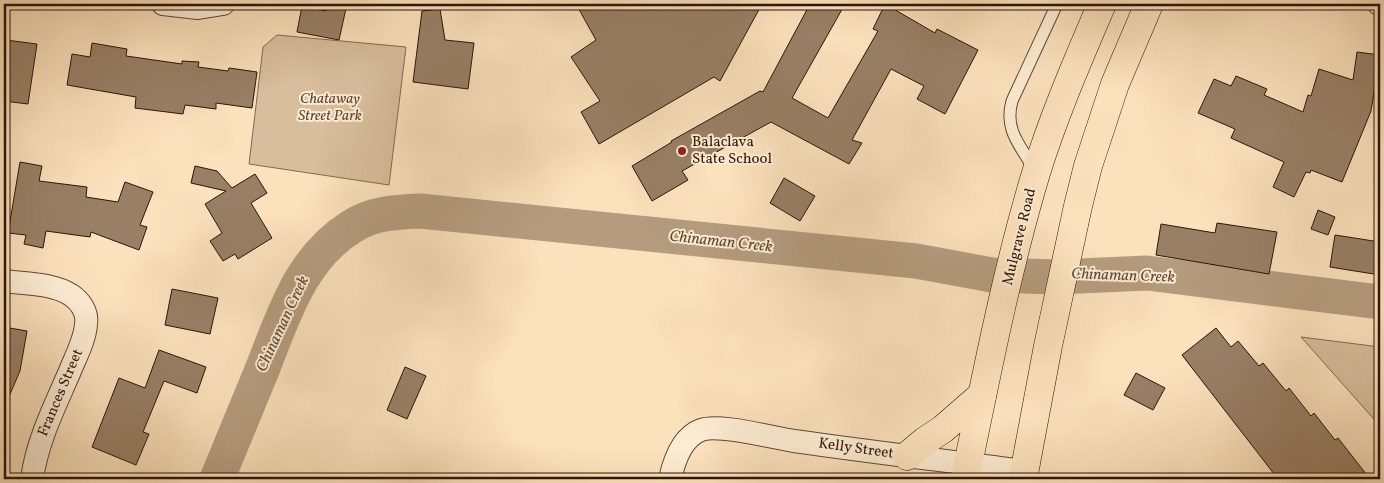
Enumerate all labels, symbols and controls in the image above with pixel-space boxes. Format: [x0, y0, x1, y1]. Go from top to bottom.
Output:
park label: Chataway Street Park [298, 89, 362, 127]
place label: Balaclava State School [692, 132, 772, 170]
marker: Balaclava State School [676, 145, 688, 157]
street label: Mulgrave Road [998, 186, 1042, 288]
water label: Chinaman Creek [668, 226, 774, 258]
water label: Chinaman Creek [1071, 263, 1176, 289]
water label: Chinaman Creek [251, 272, 315, 376]
street label: Frances Street [33, 346, 89, 440]
street label: Kelly Street [817, 433, 895, 465]

